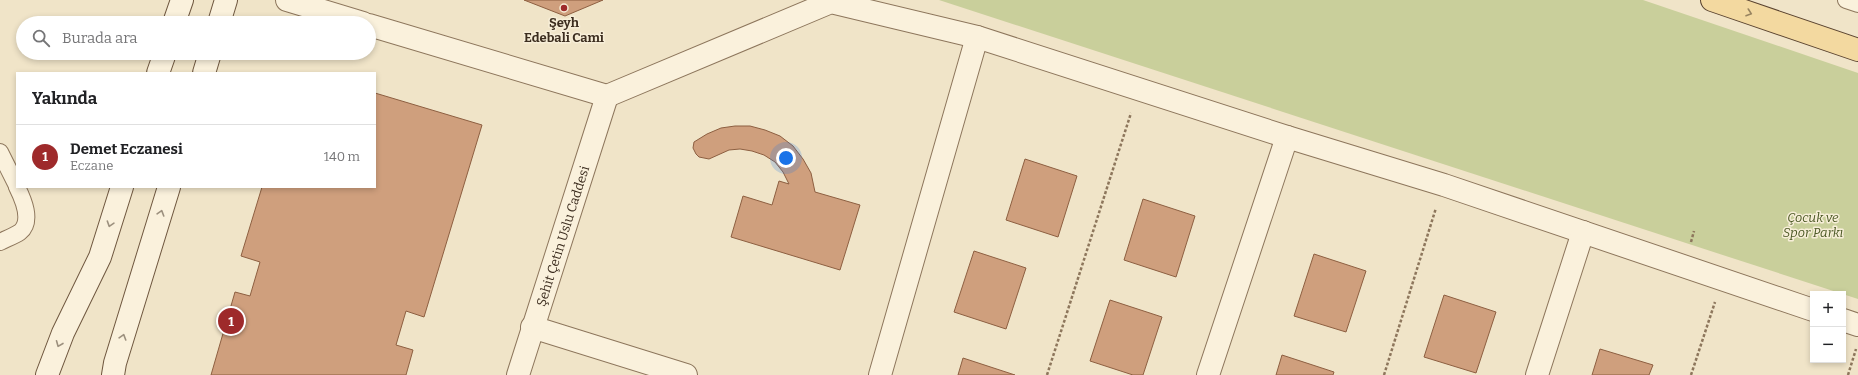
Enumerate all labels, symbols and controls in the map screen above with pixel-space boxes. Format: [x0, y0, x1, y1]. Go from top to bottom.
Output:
marker: Şeyh Edebali Cami [559, 3, 569, 13]
one-way arrow [1745, 8, 1752, 16]
place label: Şeyh Edebali Cami [524, 15, 604, 45]
search box [16, 16, 376, 60]
icon: search [30, 27, 52, 49]
text: Burada ara [62, 29, 138, 47]
text: Yakında [32, 88, 97, 109]
text: Demet Eczanesi [70, 140, 183, 158]
your location [776, 148, 796, 168]
text: 1 [42, 149, 48, 164]
text: 140 m [324, 149, 360, 164]
text: Eczane [70, 158, 113, 173]
street label: Şehit Çetin Uslu Caddesi [533, 164, 592, 308]
one-way arrow [156, 210, 165, 217]
park label: Çocuk ve Spor Parkı [1783, 210, 1843, 240]
one-way arrow [106, 220, 115, 227]
map controls [1810, 291, 1846, 363]
button: + [1810, 291, 1846, 327]
pin: 1 [218, 306, 244, 336]
button: − [1810, 327, 1846, 363]
one-way arrow [118, 334, 127, 341]
one-way arrow [56, 340, 64, 347]

